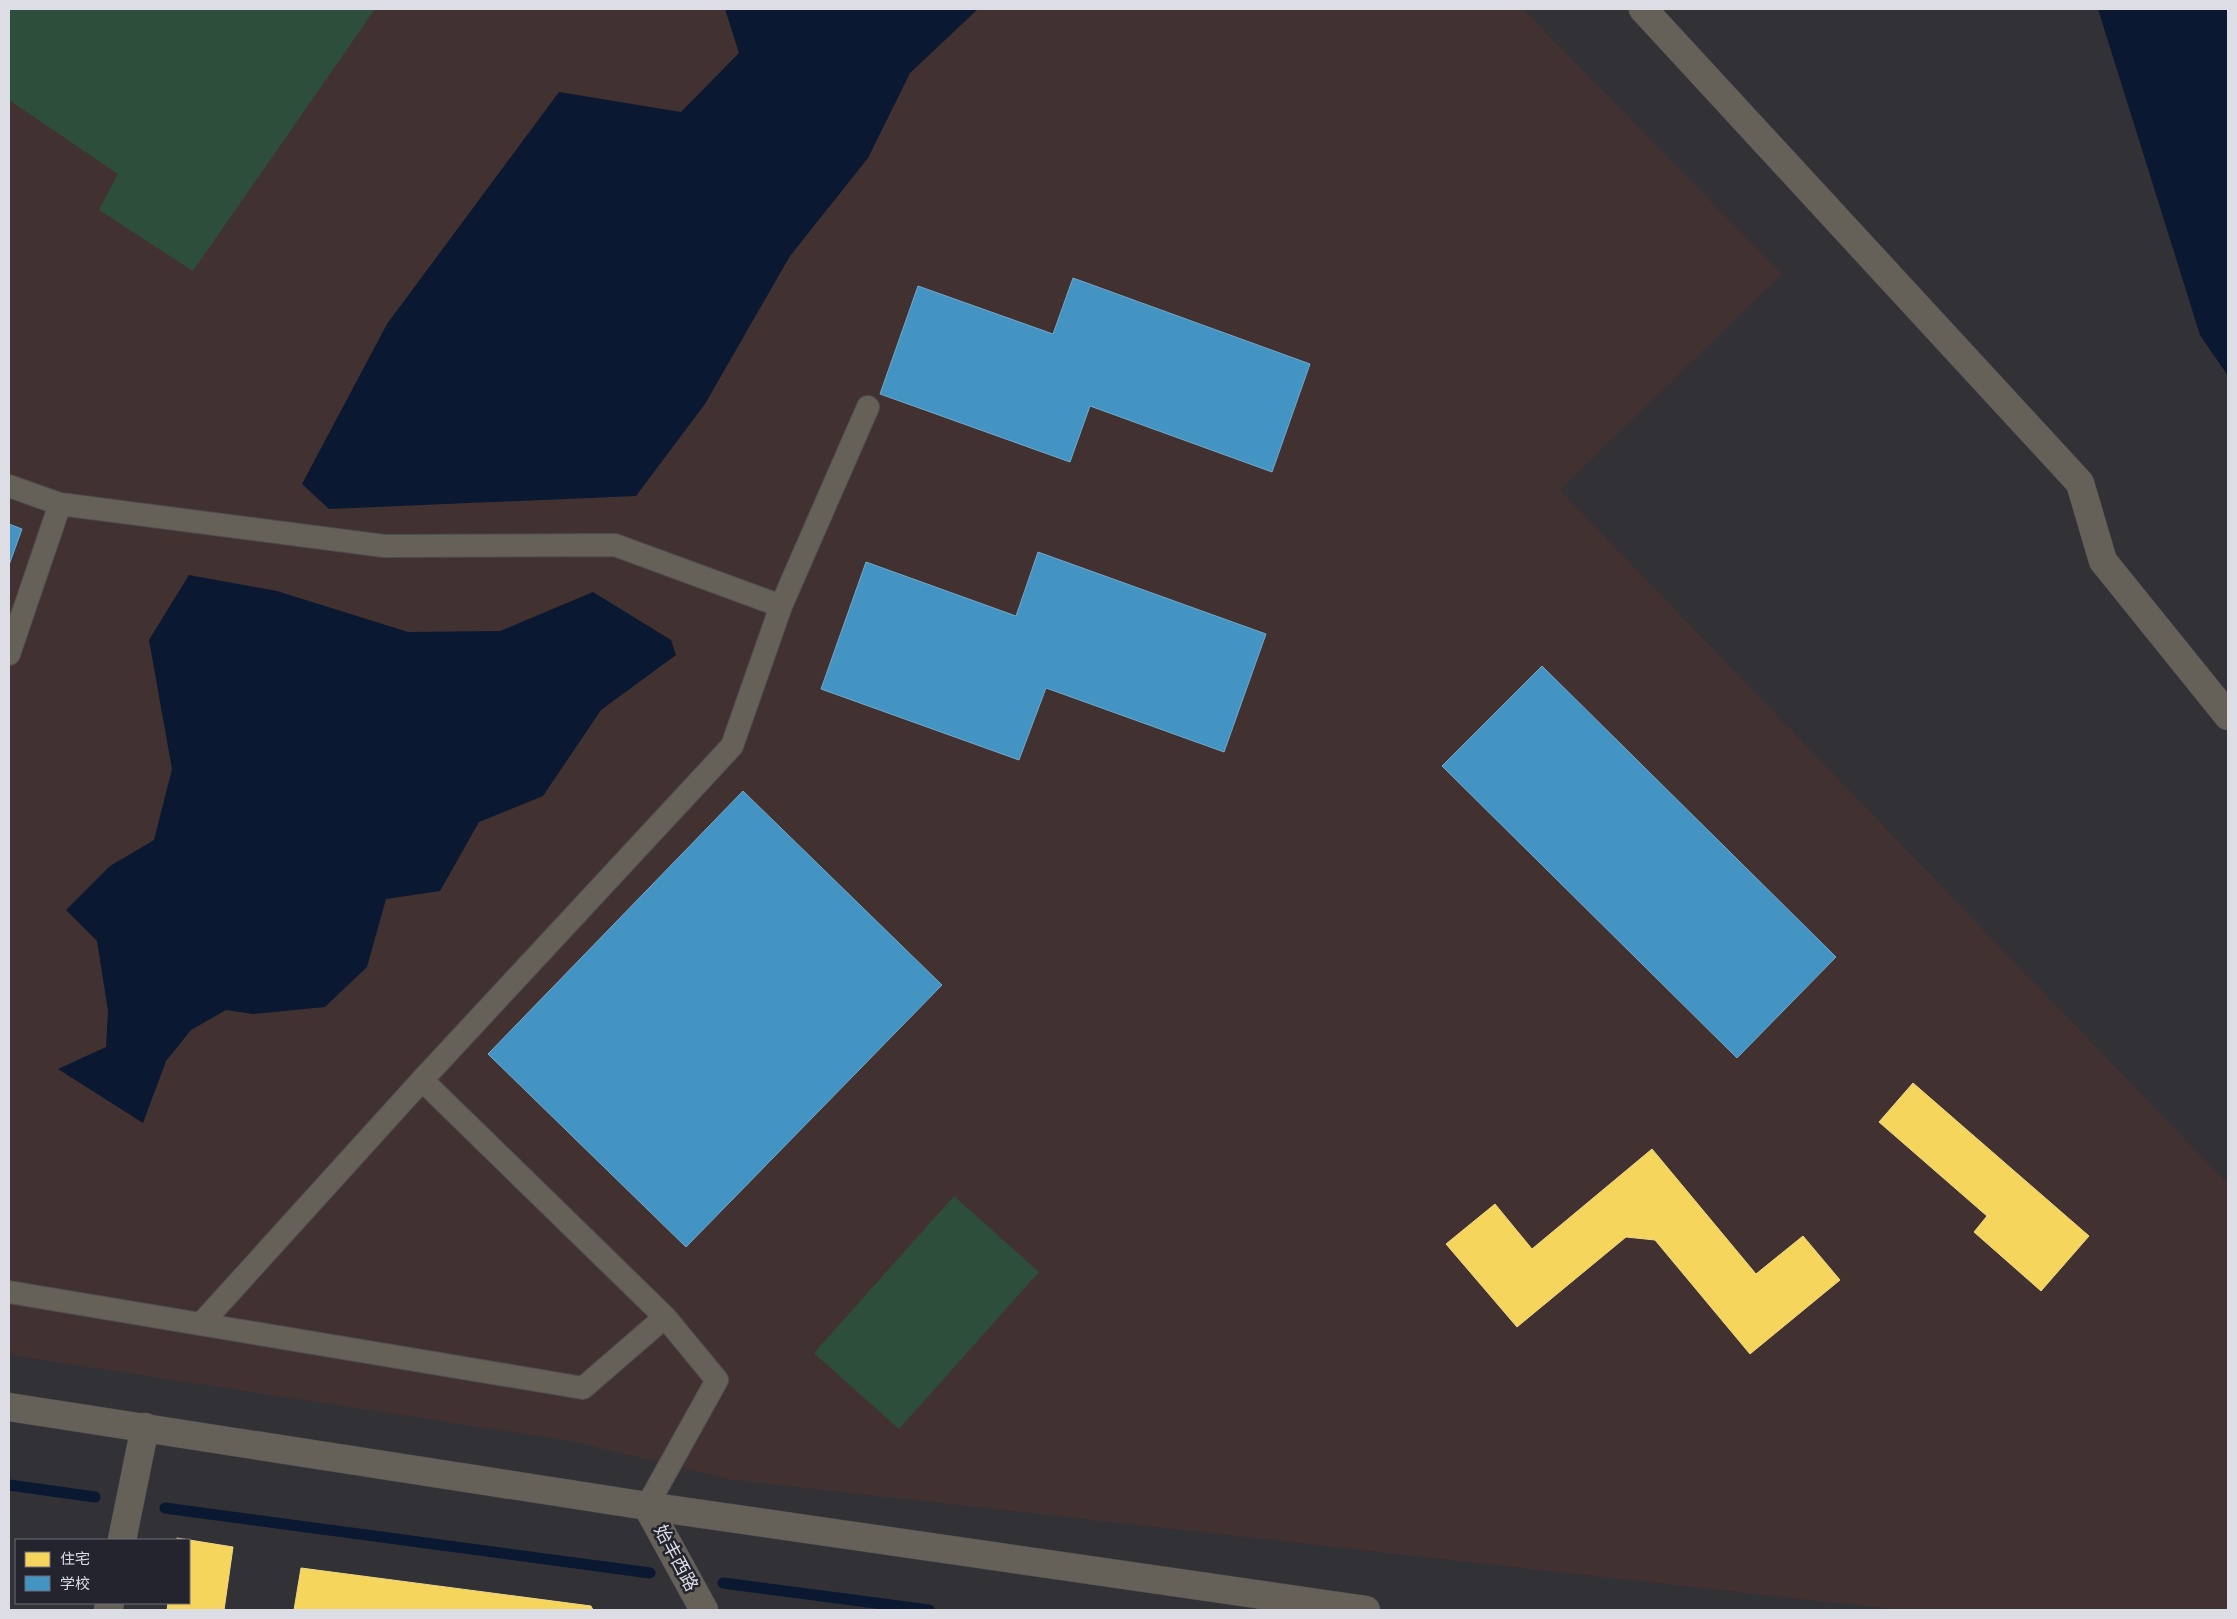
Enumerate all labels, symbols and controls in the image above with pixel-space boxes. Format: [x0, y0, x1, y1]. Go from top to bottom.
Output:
street label: 始丰西路 [649, 1521, 703, 1595]
legend [15, 1539, 190, 1604]
text: 住宅 [60, 1549, 90, 1569]
text: 学校 [60, 1574, 90, 1594]

